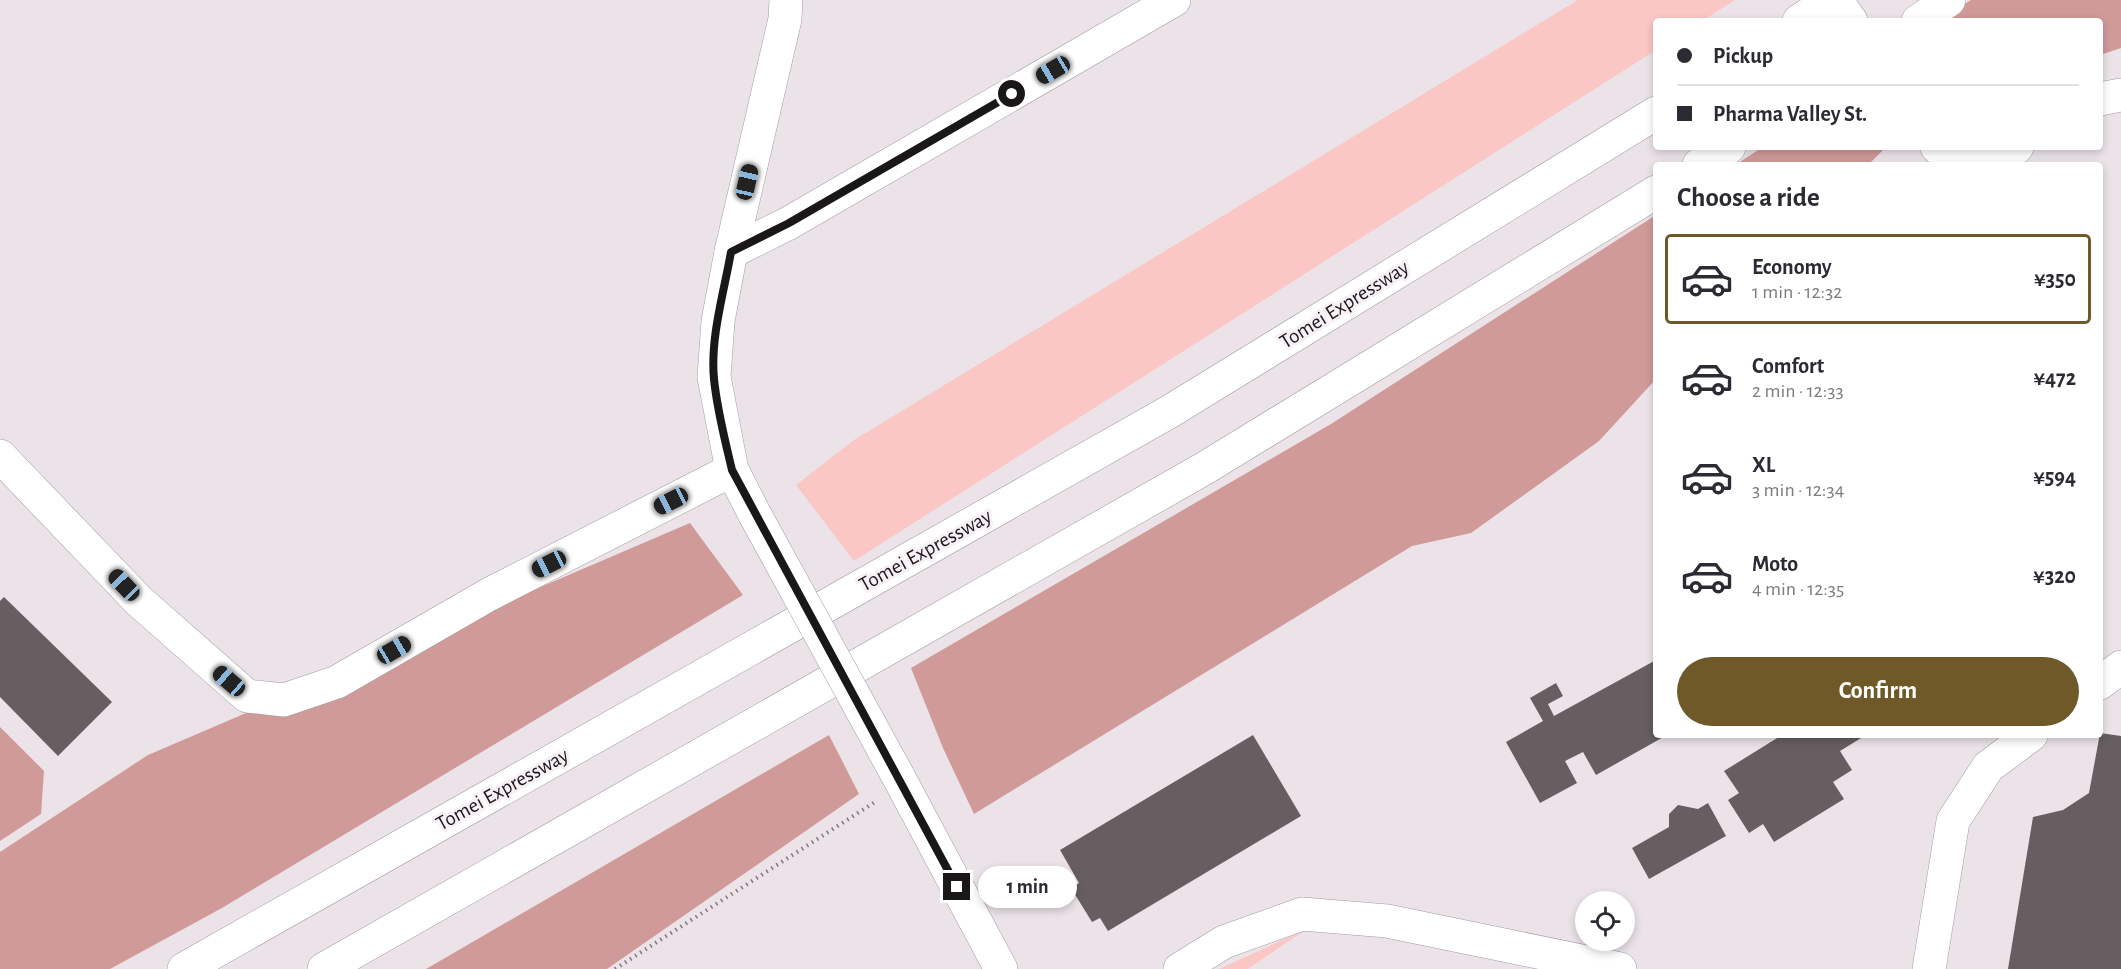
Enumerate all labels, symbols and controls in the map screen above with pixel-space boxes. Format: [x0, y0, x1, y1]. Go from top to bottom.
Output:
text: Pickup [1713, 45, 1773, 67]
car [1033, 53, 1073, 87]
route start [998, 80, 1025, 107]
text: Pharma Valley St. [1713, 103, 1867, 125]
car [734, 162, 760, 202]
text: Choose a ride [1677, 184, 1820, 211]
icon: car [1680, 252, 1734, 306]
street label: Tomei Expressway [1276, 256, 1413, 353]
text: Economy [1752, 256, 1832, 278]
text: ¥350 [2034, 268, 2076, 290]
text: 1 min · 12:32 [1752, 282, 1842, 302]
icon: car [1680, 351, 1734, 405]
text: Comfort [1752, 355, 1824, 377]
text: ¥472 [2033, 367, 2076, 389]
text: 2 min · 12:33 [1752, 381, 1844, 401]
icon: car [1680, 450, 1734, 504]
text: XL [1752, 454, 1775, 476]
text: ¥594 [2033, 466, 2076, 488]
text: 3 min · 12:34 [1752, 480, 1844, 500]
car [651, 485, 691, 517]
street label: Tomei Expressway [855, 505, 995, 595]
car [529, 548, 569, 580]
icon: car [1680, 549, 1734, 603]
text: Moto [1752, 553, 1798, 575]
text: ¥320 [2033, 565, 2076, 587]
car [105, 566, 143, 604]
text: 4 min · 12:35 [1752, 579, 1844, 599]
car [374, 633, 414, 667]
button: Confirm [1677, 657, 2079, 726]
car [210, 662, 248, 700]
street label: Tomei Expressway [432, 744, 572, 834]
callout: 1 min [978, 866, 1077, 908]
route end [943, 873, 970, 900]
text: 1 min [1006, 877, 1049, 897]
map controls [1575, 891, 1635, 951]
button: locate [1575, 891, 1635, 951]

